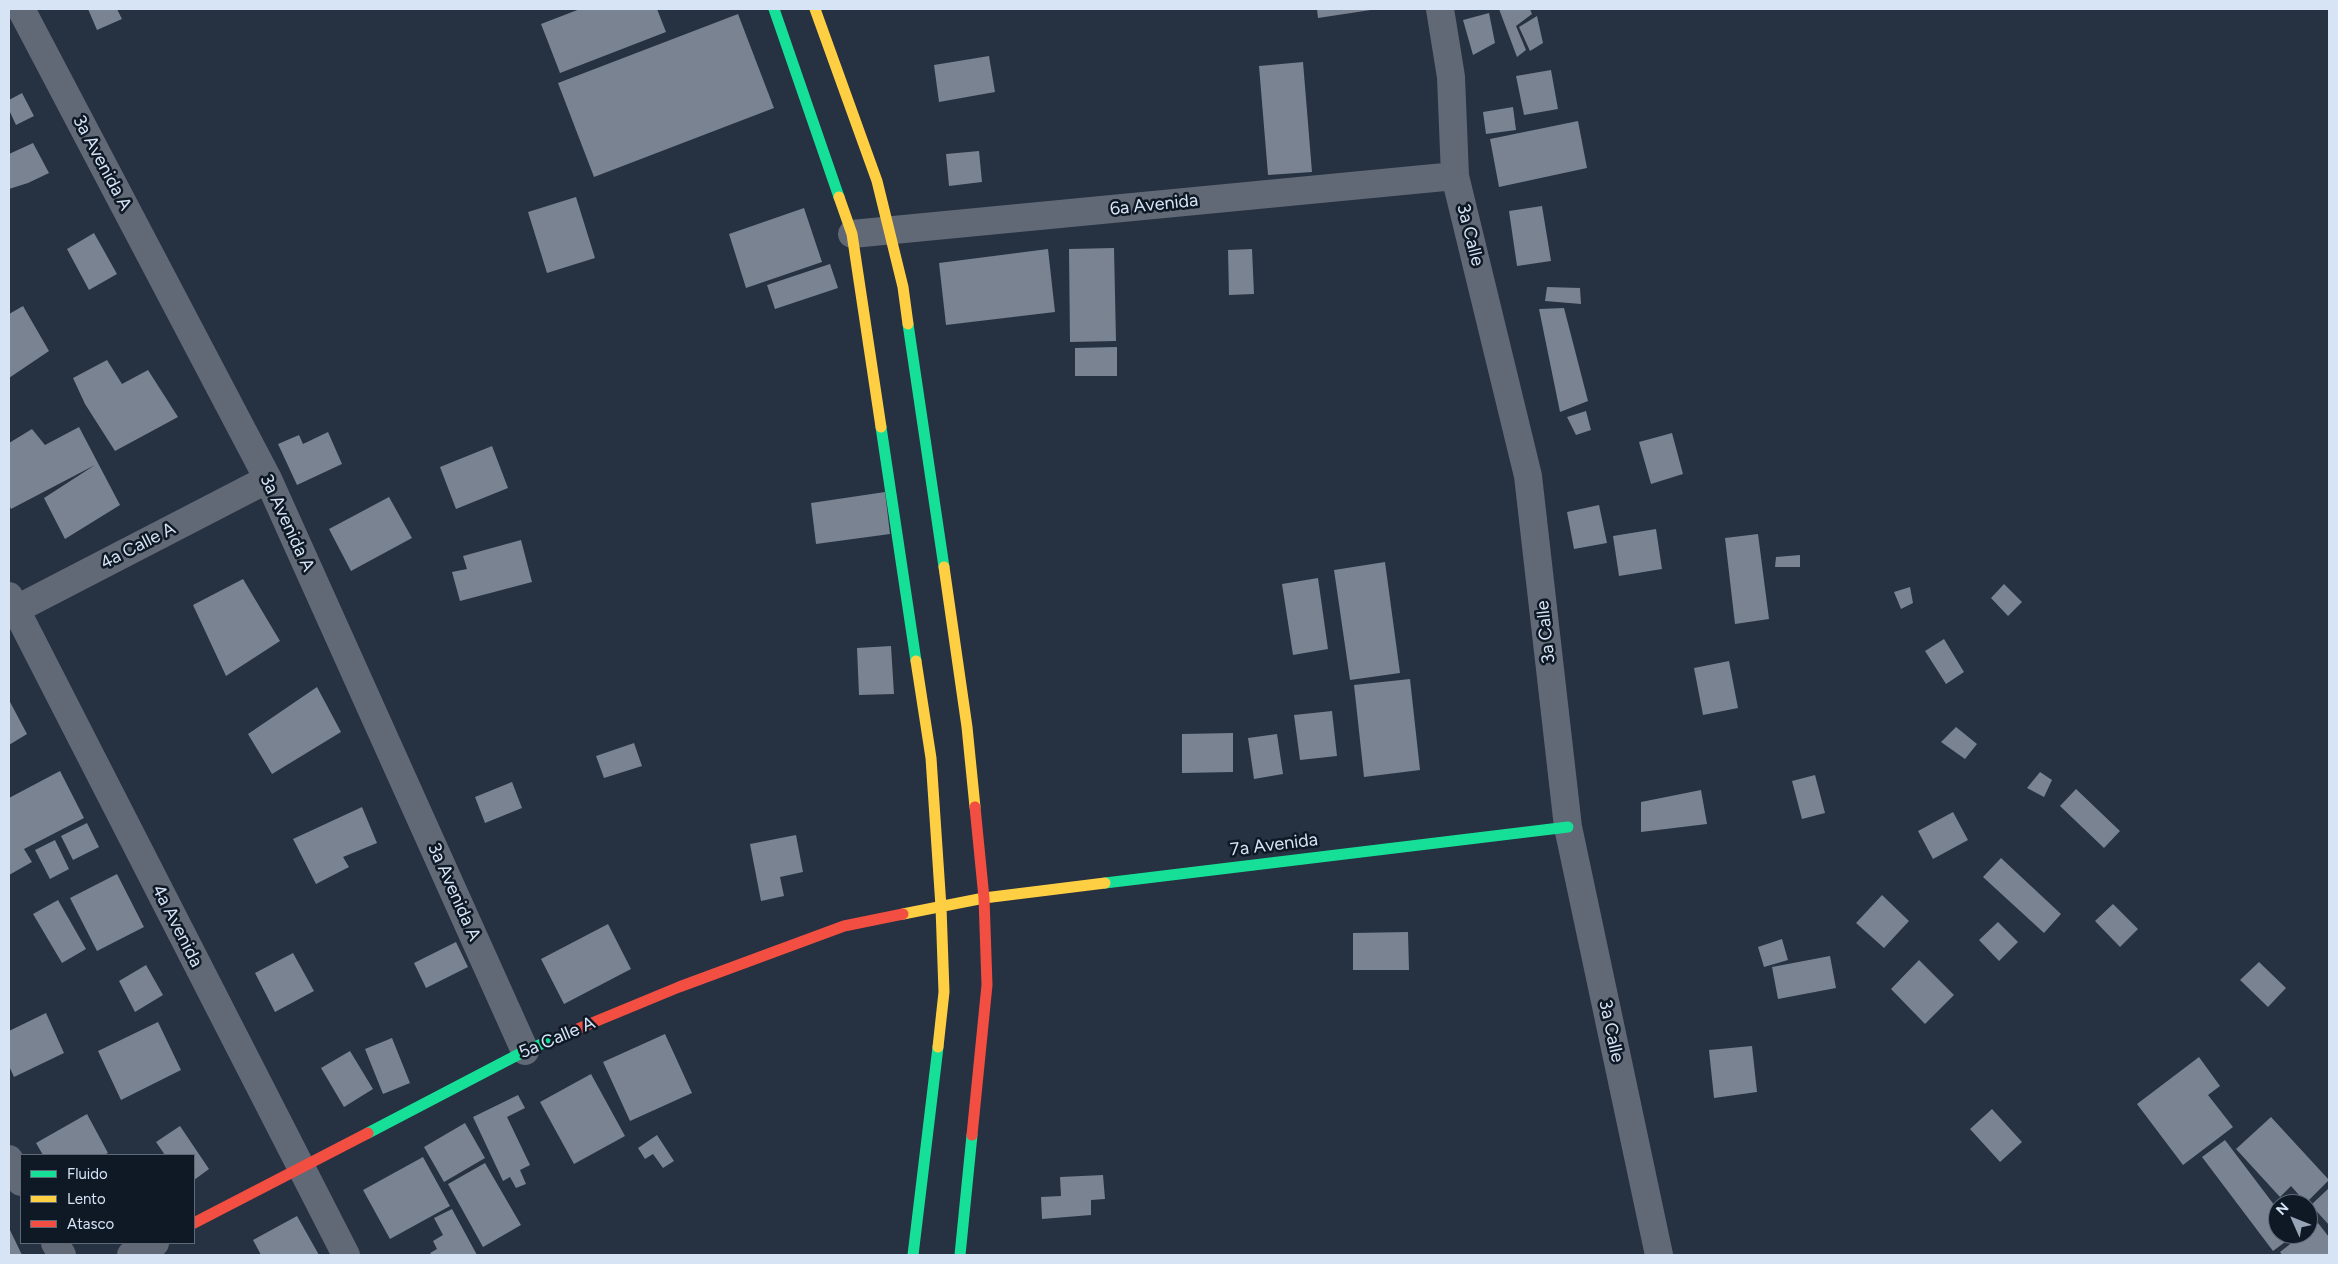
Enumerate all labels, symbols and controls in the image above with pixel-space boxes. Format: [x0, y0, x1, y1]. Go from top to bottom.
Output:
street label: 3a Avenida A [68, 112, 136, 214]
street label: 6a Avenida [1109, 190, 1199, 220]
street label: 3a Calle [1452, 202, 1488, 268]
street label: 3a Avenida A [255, 471, 319, 575]
street label: 4a Calle A [97, 518, 179, 574]
street label: 3a Calle [1532, 599, 1560, 665]
street label: 7a Avenida [1229, 829, 1319, 861]
street label: 3a Avenida A [423, 840, 485, 944]
street label: 4a Avenida [147, 881, 207, 971]
street label: 3a Calle [1594, 998, 1628, 1064]
street label: 5a Calle A [516, 1012, 598, 1064]
legend [20, 1154, 195, 1244]
text: Fluido [67, 1165, 108, 1183]
text: Lento [67, 1190, 106, 1208]
north arrow [2268, 1194, 2318, 1244]
text: N [2273, 1199, 2292, 1219]
text: Atasco [67, 1215, 114, 1233]

